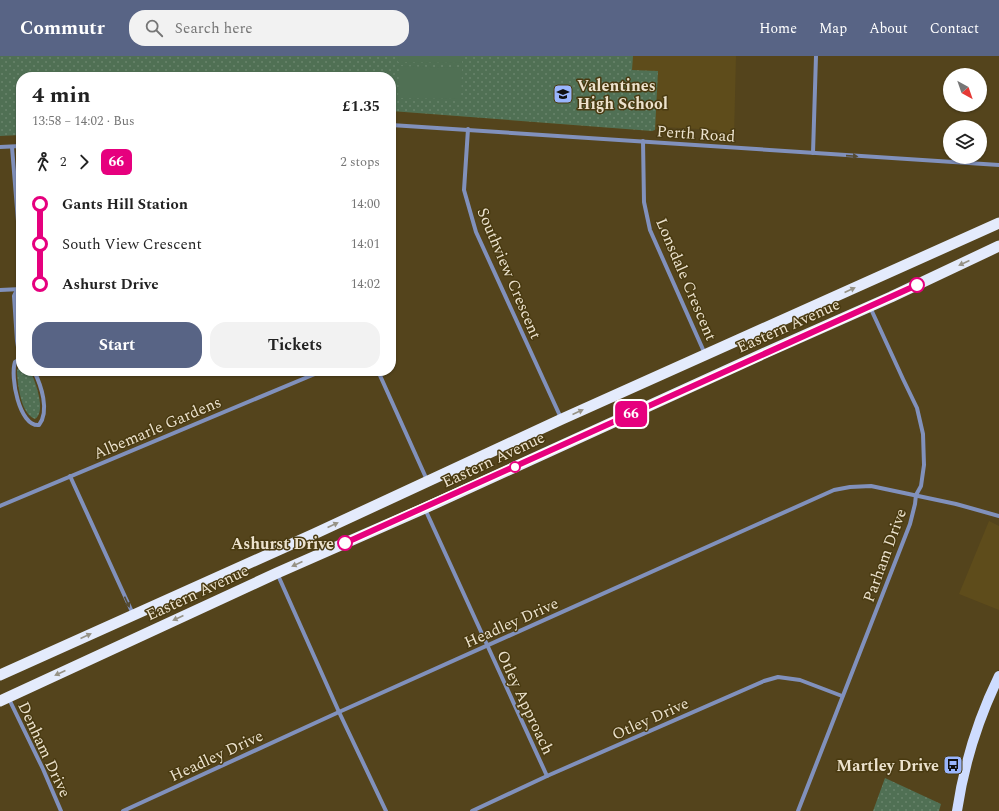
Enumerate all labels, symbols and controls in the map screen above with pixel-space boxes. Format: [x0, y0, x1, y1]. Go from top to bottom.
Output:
search box [129, 10, 409, 46]
text: Commutr [20, 14, 105, 43]
icon: search [143, 17, 165, 39]
text: Search here [175, 17, 253, 40]
text: Home [759, 18, 797, 39]
text: Map [819, 18, 847, 39]
text: About [869, 18, 908, 39]
text: Contact [930, 18, 979, 39]
north arrow [943, 68, 987, 112]
map controls [943, 68, 987, 164]
place label: Valentines High School [577, 74, 668, 116]
text: 4 min [32, 79, 91, 112]
school or university icon: Valentines High School [552, 83, 574, 105]
text: £1.35 [342, 95, 380, 118]
text: 13:58 – 14:02 · Bus [32, 111, 135, 131]
street label: Perth Road [656, 119, 736, 149]
button: layers [943, 120, 987, 164]
icon: walk [32, 151, 54, 173]
icon: forward [73, 151, 95, 173]
text: 66 [109, 151, 124, 172]
text: 2 [60, 152, 67, 172]
text: 2 stops [340, 152, 380, 172]
one-way arrow [846, 152, 858, 159]
text: Gants Hill Station [62, 193, 188, 216]
text: 14:00 [351, 194, 380, 214]
street label: Southview Crescent [471, 204, 548, 343]
street label: Lonsdale Crescent [649, 214, 723, 345]
text: South View Crescent [62, 233, 202, 256]
text: 14:01 [351, 234, 380, 254]
one-way arrow [958, 260, 969, 266]
text: Ashurst Drive [62, 273, 159, 296]
text: 14:02 [351, 274, 380, 294]
unlabelled marker [909, 277, 925, 293]
one-way arrow [844, 287, 855, 293]
street label: Eastern Avenue [733, 292, 844, 359]
button: Start [32, 322, 202, 368]
button: Tickets [210, 322, 380, 368]
street label: Albemarle Gardens [90, 390, 225, 466]
line badge: 66 [613, 401, 649, 427]
text: 66 [623, 403, 639, 424]
one-way arrow [572, 409, 584, 415]
street label: Eastern Avenue [438, 426, 549, 494]
unlabelled marker [509, 461, 521, 473]
street label: Parham Drive [857, 505, 913, 606]
one-way arrow [327, 522, 338, 528]
place label: Ashurst Drive [231, 532, 334, 556]
marker: Ashurst Drive [337, 535, 353, 551]
street label: Eastern Avenue [142, 559, 253, 627]
one-way arrow [290, 562, 302, 568]
street label: Headley Drive [460, 591, 562, 654]
one-way arrow [124, 597, 130, 608]
one-way arrow [173, 615, 184, 621]
one-way arrow [81, 633, 92, 639]
street label: Otley Approach [490, 646, 560, 759]
one-way arrow [55, 670, 66, 676]
street label: Otley Drive [608, 691, 693, 747]
street label: Denham Drive [11, 697, 77, 801]
street label: Headley Drive [166, 724, 267, 788]
place label: Martley Drive [836, 754, 939, 778]
bus stop icon: Martley Drive [942, 754, 964, 776]

